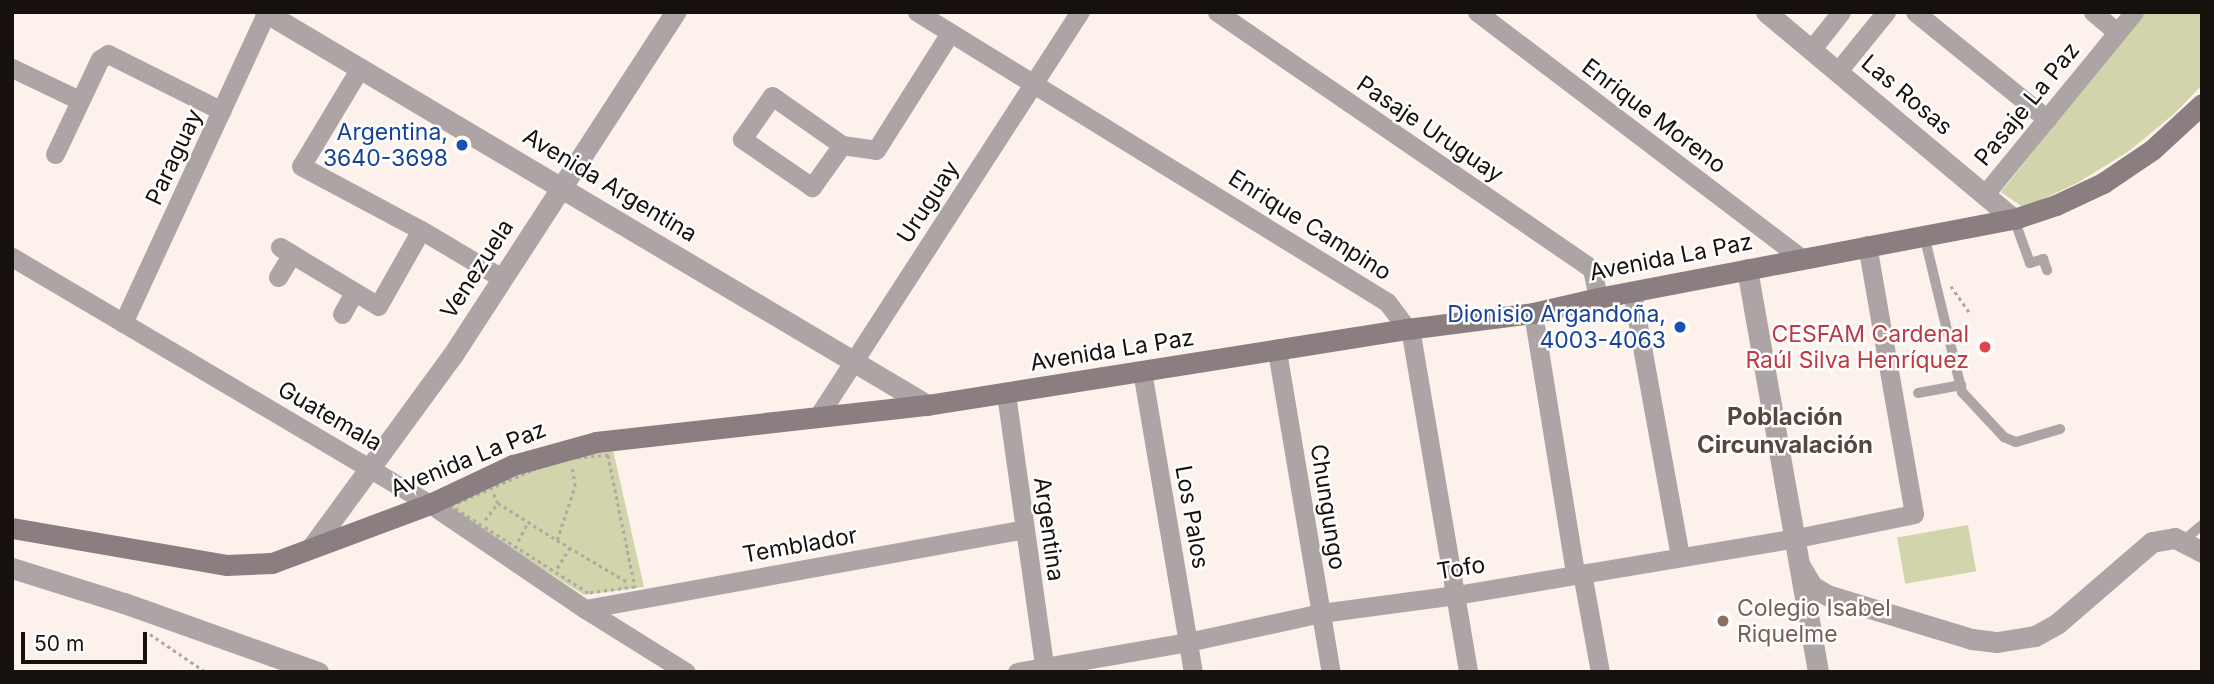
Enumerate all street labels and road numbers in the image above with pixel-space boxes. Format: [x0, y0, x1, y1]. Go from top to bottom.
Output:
street label: Pasaje La Paz [1969, 37, 2085, 171]
street label: Las Rosas [1856, 49, 1958, 141]
street label: Enrique Moreno [1577, 53, 1731, 179]
street label: Pasaje Uruguay [1352, 70, 1508, 188]
street label: Paraguay [140, 105, 208, 209]
street label: Avenida Argentina [518, 122, 702, 248]
street label: Uruguay [891, 156, 965, 248]
street label: Enrique Campino [1224, 164, 1396, 286]
street label: Venezuela [435, 214, 519, 324]
street label: Avenida La Paz [1587, 228, 1755, 286]
street label: Avenida La Paz [1028, 323, 1196, 377]
street label: Guatemala [273, 375, 387, 457]
street label: Avenida La Paz [386, 415, 550, 503]
street label: Chungungo [1304, 442, 1352, 572]
street label: Los Palos [1169, 463, 1215, 571]
street label: Argentina [1028, 475, 1070, 583]
street label: Temblador [741, 521, 859, 569]
street label: Tofo [1435, 551, 1487, 585]

